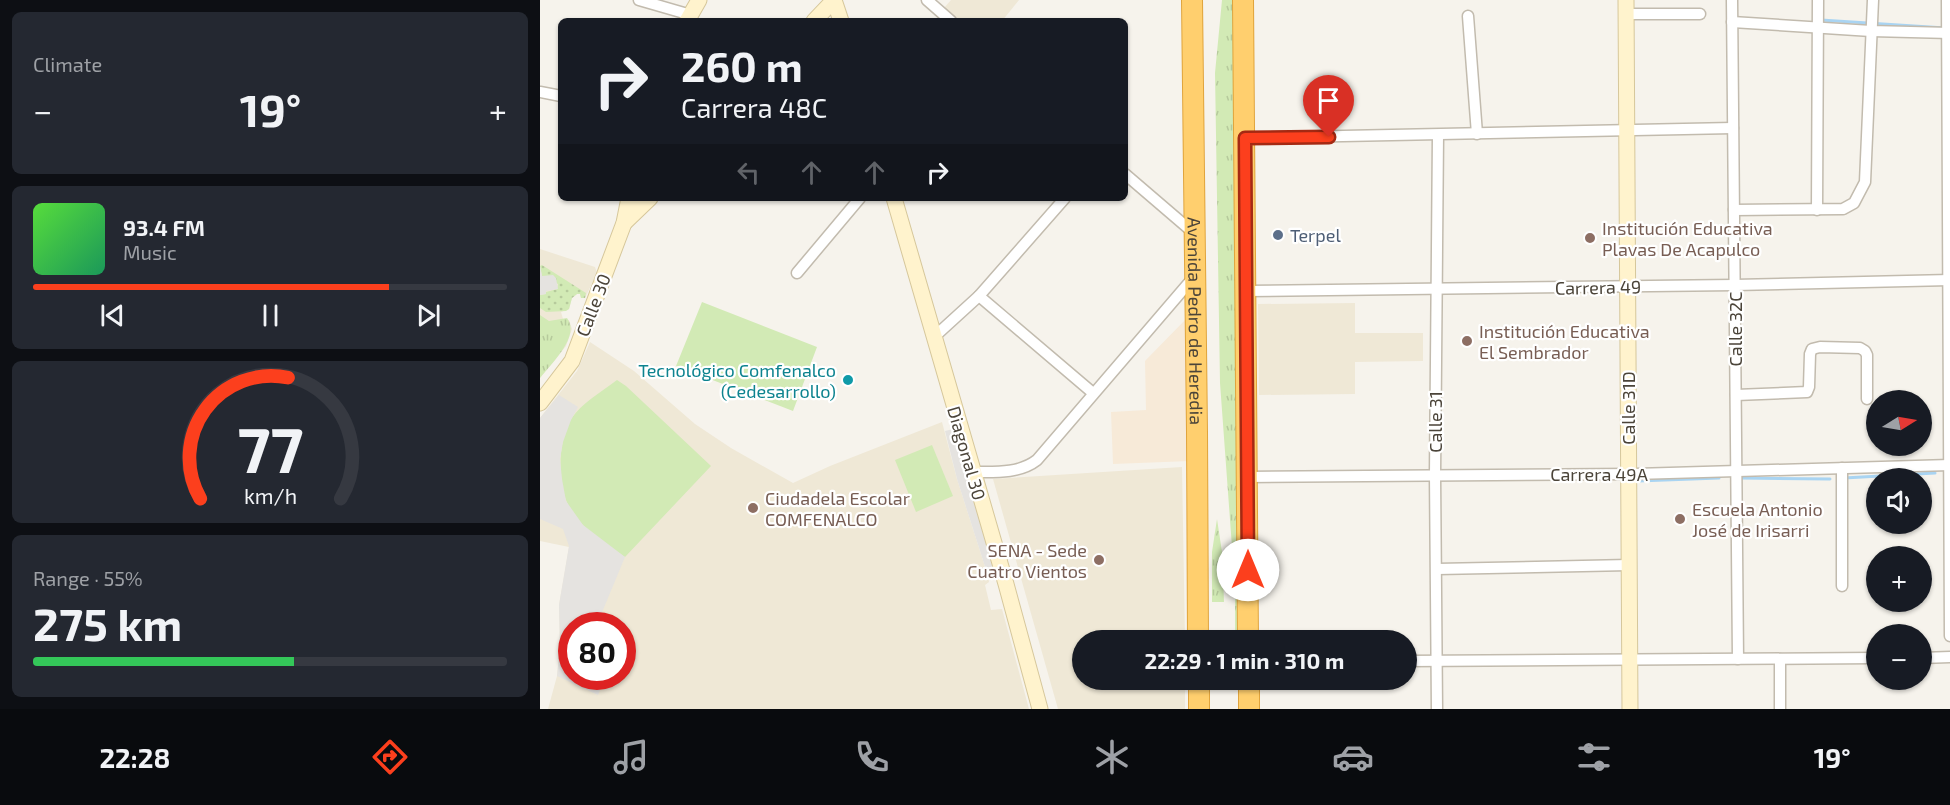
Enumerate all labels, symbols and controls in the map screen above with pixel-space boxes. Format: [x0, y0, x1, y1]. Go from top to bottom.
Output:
text: 260 m [681, 40, 803, 90]
icon: right [582, 42, 660, 120]
text: Climate [33, 52, 102, 76]
pin [1303, 75, 1354, 137]
text: 19° [240, 82, 301, 136]
icon: arrive [1312, 84, 1345, 117]
text: − [33, 90, 52, 130]
text: + [489, 90, 507, 130]
text: Carrera 48C [681, 91, 827, 123]
icon: left [732, 156, 765, 189]
icon: ahead [795, 156, 828, 189]
icon: ahead [858, 156, 891, 189]
icon: right [921, 156, 954, 189]
text: 93.4 FM [123, 214, 205, 240]
street label: Avenida Pedro de Heredia [1184, 217, 1208, 425]
place label: Institución Educativa Plavas De Acapulco [1602, 217, 1773, 260]
place label: Terpel [1290, 224, 1341, 246]
marker: Terpel [1271, 228, 1285, 242]
marker: Institución Educativa Plavas De Acapulco [1583, 231, 1597, 245]
text: Music [123, 240, 177, 264]
street label: Calle 30 [571, 271, 615, 339]
street label: Carrera 49 [1555, 275, 1641, 299]
street label: Calle 32C [1724, 292, 1746, 366]
icon: previous [96, 299, 129, 332]
icon: pause [254, 299, 287, 332]
icon: next [412, 299, 445, 332]
place label: Institución Educativa El Sembrador [1479, 320, 1650, 363]
marker: Institución Educativa El Sembrador [1460, 334, 1474, 348]
place label: Tecnológico Comfenalco (Cedesarrollo) [638, 359, 836, 402]
street label: Calle 31D [1617, 371, 1639, 445]
marker: Tecnológico Comfenalco (Cedesarrollo) [841, 373, 855, 387]
north arrow [1866, 390, 1932, 456]
map controls [1866, 390, 1932, 690]
street label: Calle 31 [1424, 391, 1446, 453]
street label: Diagonal 30 [943, 404, 991, 502]
text: 77 [237, 411, 303, 486]
street label: Carrera 49A [1550, 463, 1649, 485]
button: sound [1866, 468, 1932, 534]
text: km/h [243, 483, 297, 508]
place label: Ciudadela Escolar COMFENALCO [765, 487, 910, 530]
place label: Escuela Antonio José de Irisarri [1692, 498, 1823, 541]
marker: Ciudadela Escolar COMFENALCO [746, 501, 760, 515]
marker: Escuela Antonio José de Irisarri [1673, 512, 1687, 526]
position arrow [1216, 538, 1280, 602]
place label: SENA - Sede Cuatro Vientos [967, 539, 1087, 582]
button: + [1866, 546, 1932, 612]
marker: SENA - Sede Cuatro Vientos [1092, 553, 1106, 567]
text: Range · 55% [33, 566, 143, 590]
text: 275 km [33, 596, 182, 650]
speed limit sign: 80 [558, 612, 636, 690]
button: − [1866, 624, 1932, 690]
text: 22:29 · 1 min · 310 m [1145, 647, 1344, 673]
icon: directions [369, 736, 411, 778]
icon: music [610, 736, 652, 778]
icon: phone [851, 736, 893, 778]
icon: climate [1091, 736, 1133, 778]
icon: car [1332, 736, 1374, 778]
icon: filters [1573, 736, 1615, 778]
text: 22:28 [99, 741, 170, 773]
text: 19° [1814, 741, 1851, 773]

